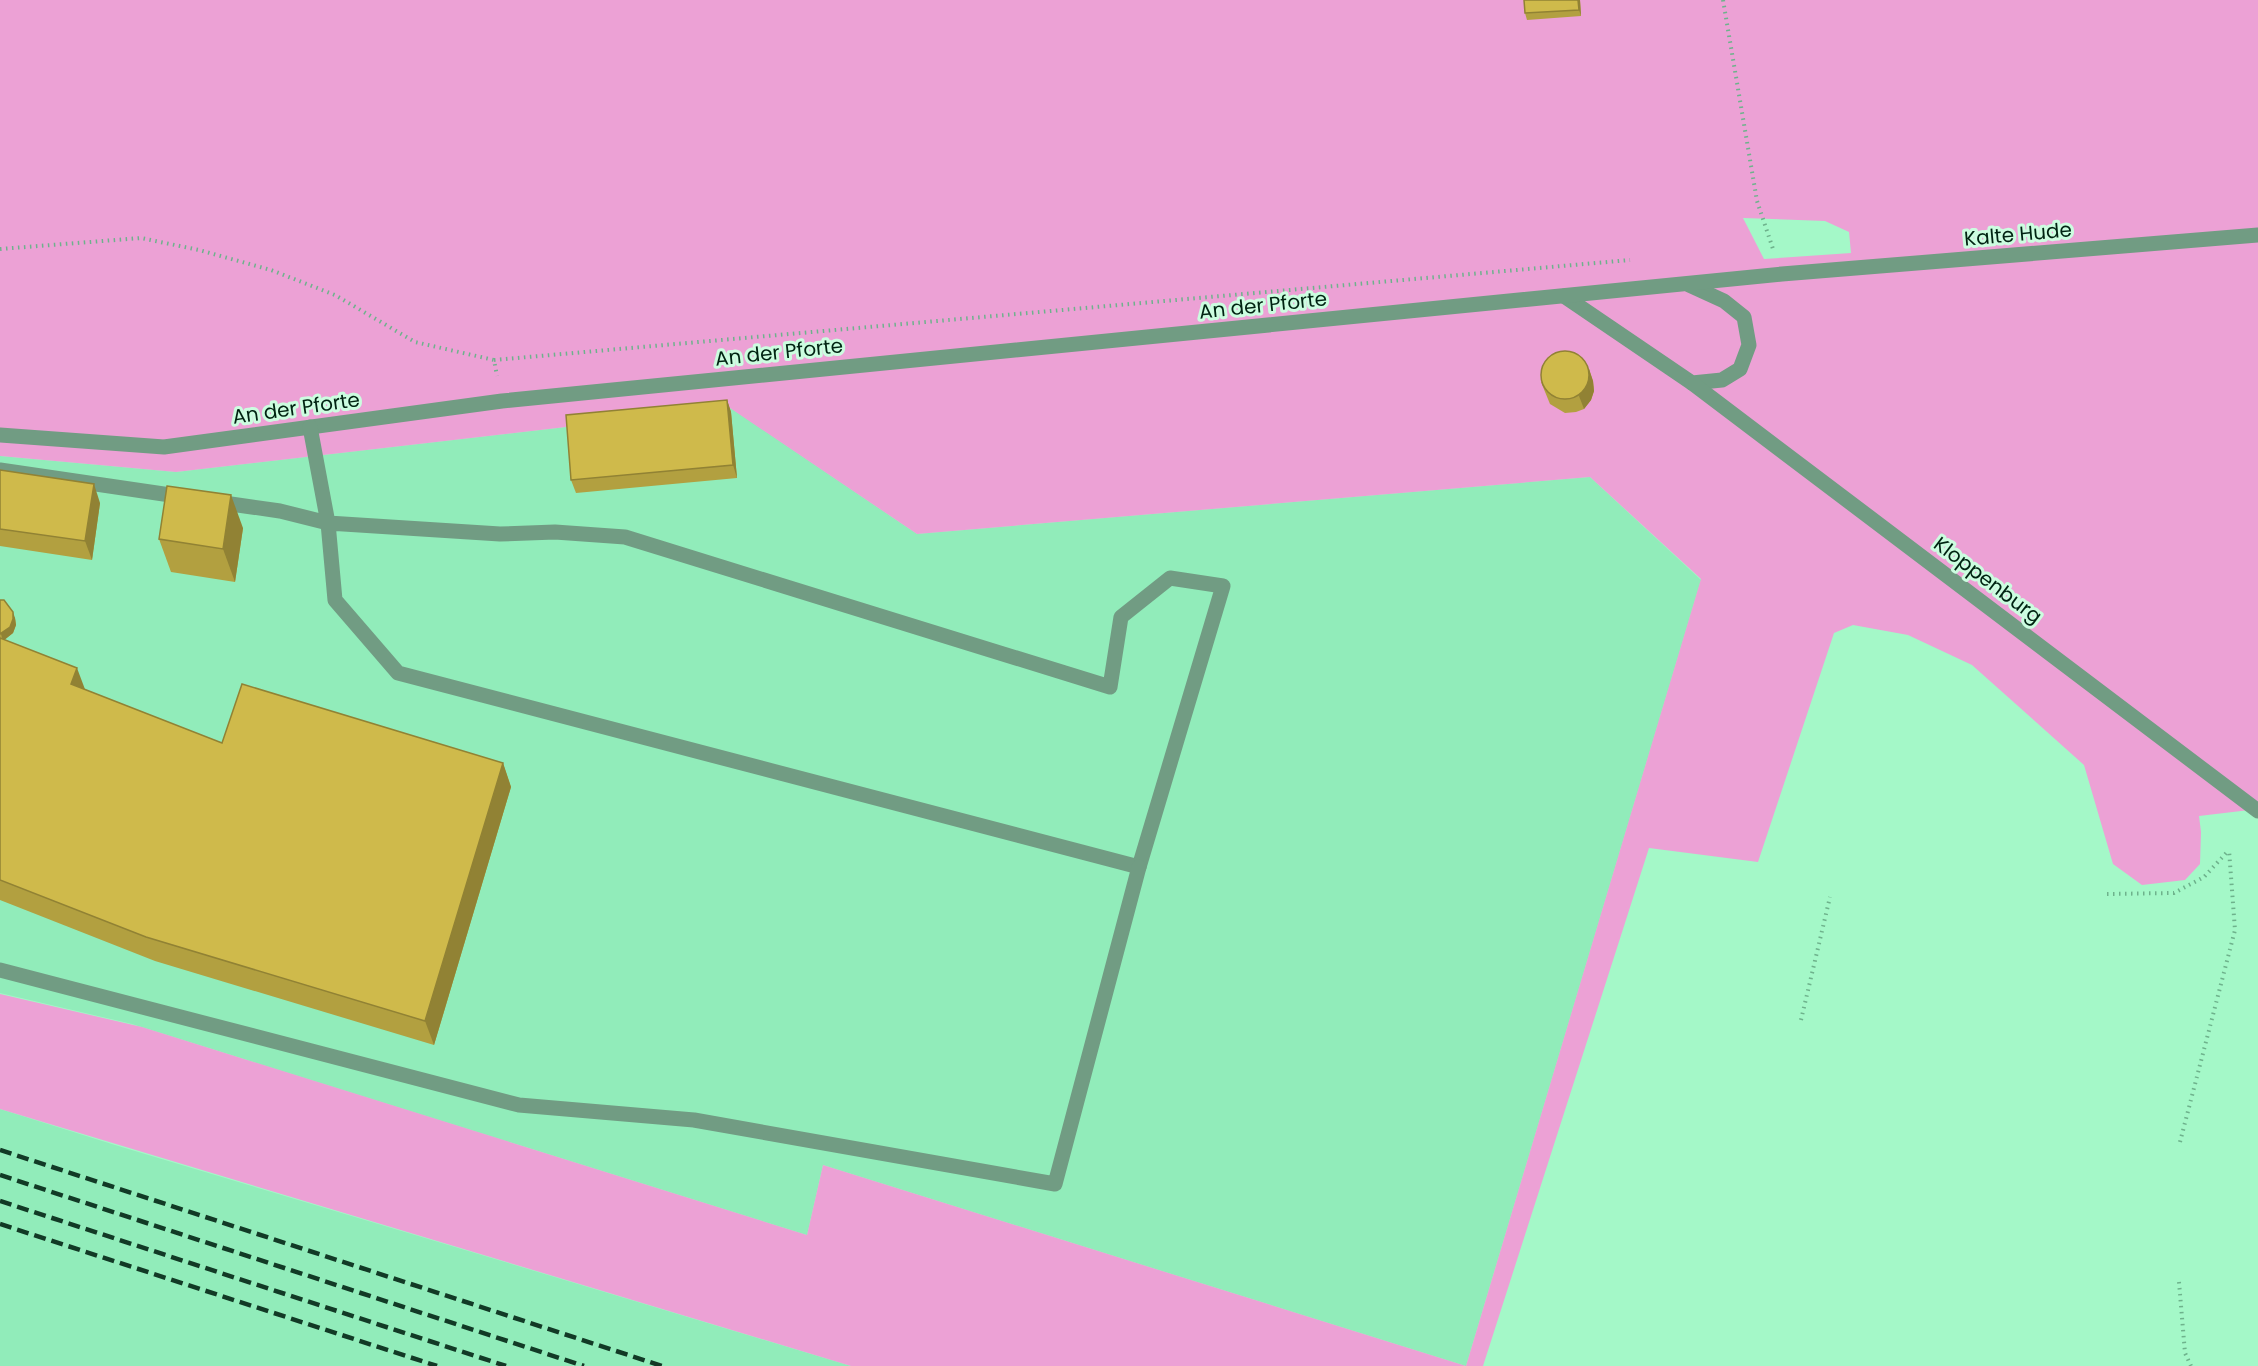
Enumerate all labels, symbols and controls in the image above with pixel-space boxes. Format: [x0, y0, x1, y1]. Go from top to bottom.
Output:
street label: Kalte Hude [1963, 215, 2073, 253]
street label: An der Pforte [1198, 284, 1328, 326]
street label: An der Pforte [714, 331, 844, 373]
street label: An der Pforte [230, 385, 362, 431]
street label: Kloppenburg [1928, 530, 2048, 630]

